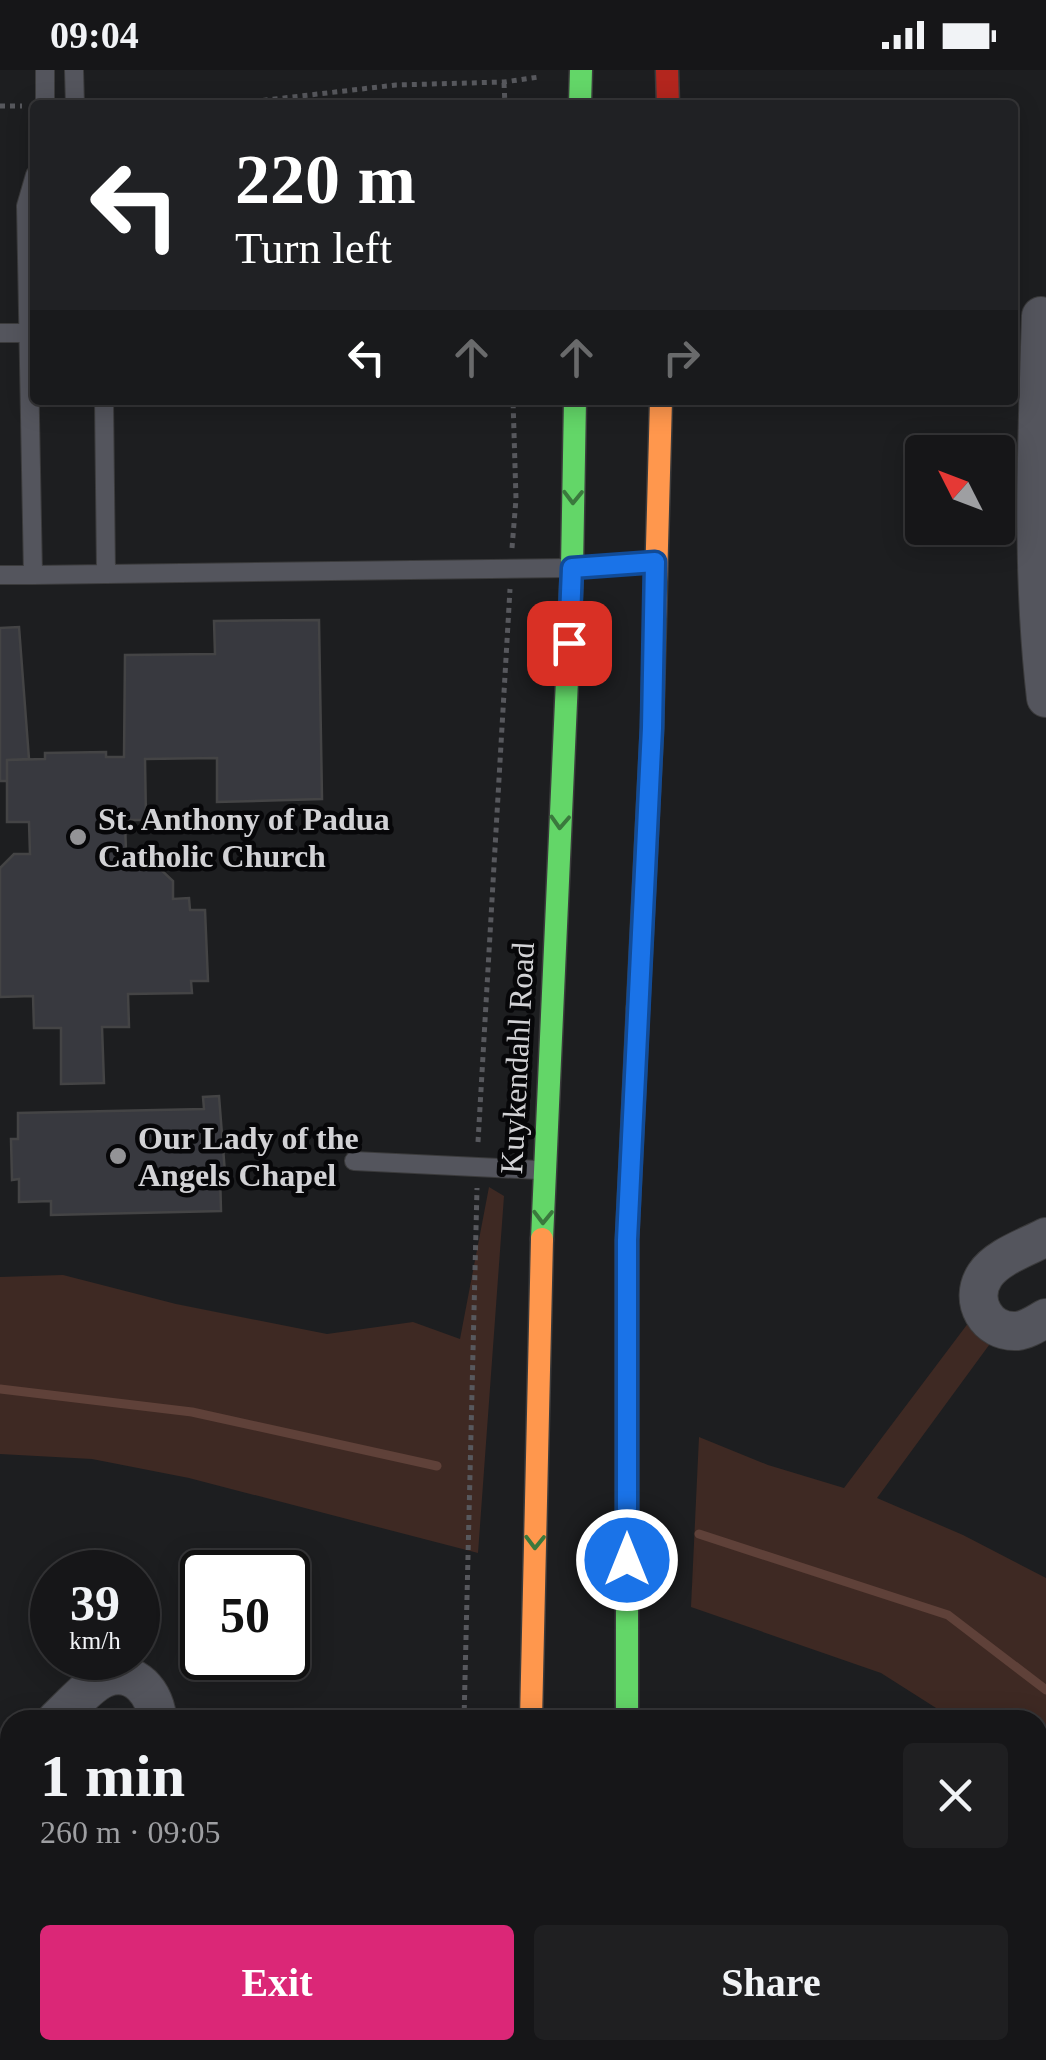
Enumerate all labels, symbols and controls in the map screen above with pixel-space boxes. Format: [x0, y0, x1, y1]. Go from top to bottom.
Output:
text: 09:04 [50, 14, 139, 56]
icon: left [70, 140, 200, 270]
text: 220 m [235, 141, 416, 218]
text: Turn left [235, 223, 392, 273]
icon: left [339, 330, 394, 385]
icon: ahead [444, 330, 499, 385]
icon: ahead [549, 330, 604, 385]
icon: right [654, 330, 709, 385]
north arrow [905, 435, 1015, 545]
map controls [905, 435, 1015, 545]
one-way arrow [563, 490, 584, 506]
pin [527, 601, 612, 686]
icon: arrive [542, 616, 597, 671]
place label: St. Anthony of Padua Catholic Church [98, 801, 390, 874]
one-way arrow [550, 815, 571, 831]
marker: St. Anthony of Padua Catholic Church [67, 826, 89, 848]
street label: Kuykendahl Road [493, 941, 541, 1175]
place label: Our Lady of the Angels Chapel [138, 1120, 359, 1193]
marker: Our Lady of the Angels Chapel [107, 1145, 129, 1167]
one-way arrow [533, 1209, 554, 1225]
position arrow [575, 1508, 679, 1612]
one-way arrow [525, 1534, 546, 1550]
speed limit sign: 50 [180, 1550, 310, 1680]
text: 39 [70, 1575, 120, 1631]
text: km/h [69, 1627, 121, 1654]
text: 1 min [40, 1743, 185, 1809]
button: close [903, 1743, 1008, 1848]
text: 260 m · 09:05 [40, 1814, 220, 1850]
button: Exit [40, 1925, 514, 2040]
button: Share [534, 1925, 1008, 2040]

